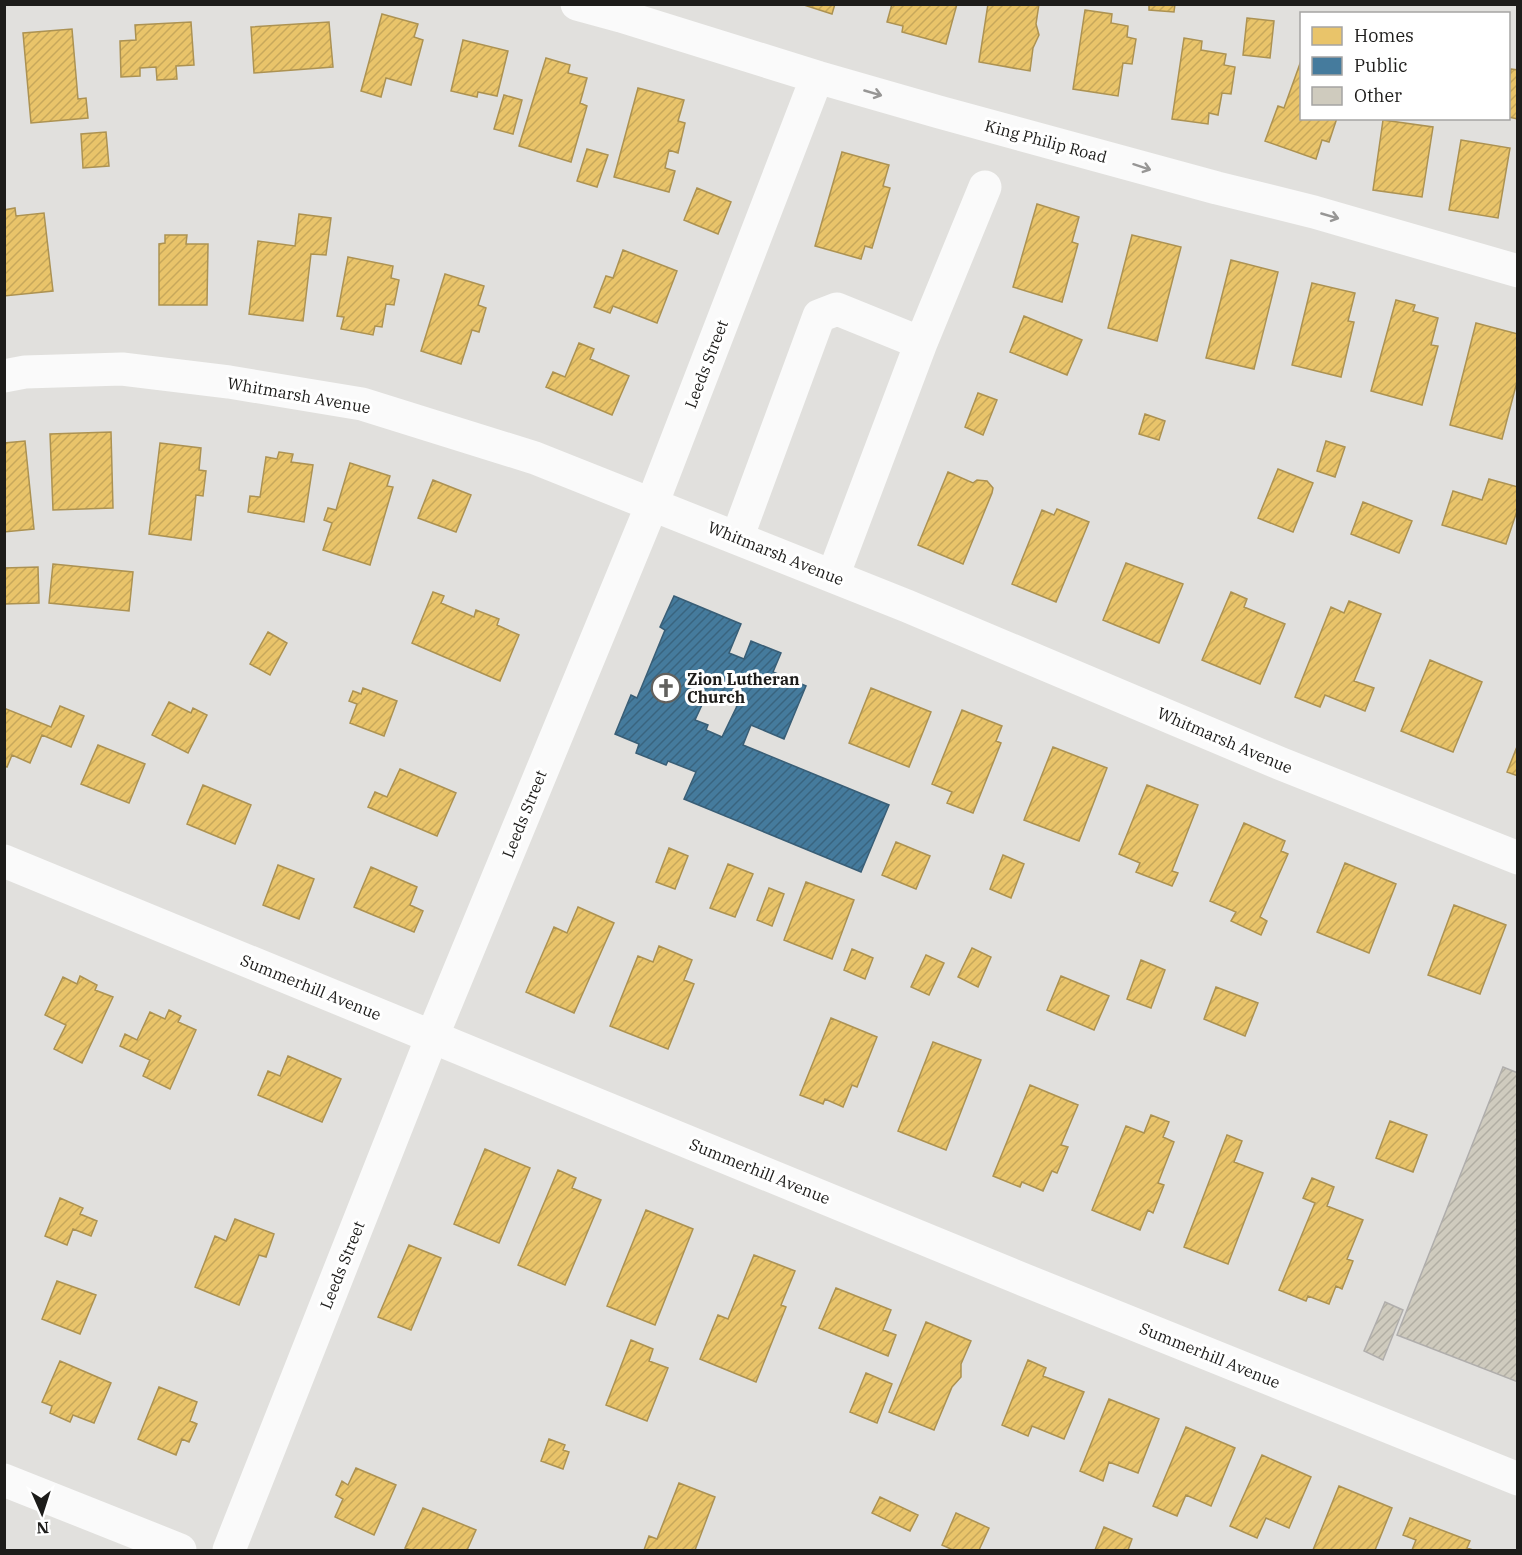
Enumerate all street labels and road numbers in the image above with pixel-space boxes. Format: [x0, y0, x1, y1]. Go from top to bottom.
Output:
street label: King Philip Road [983, 115, 1109, 167]
street label: Leeds Street [680, 317, 732, 411]
street label: Whitmarsh Avenue [226, 373, 372, 417]
street label: Whitmarsh Avenue [705, 517, 847, 589]
street label: Whitmarsh Avenue [1154, 702, 1296, 778]
street label: Leeds Street [497, 767, 551, 861]
street label: Summerhill Avenue [238, 950, 384, 1024]
street label: Summerhill Avenue [687, 1134, 833, 1208]
street label: Leeds Street [315, 1218, 369, 1312]
street label: Summerhill Avenue [1137, 1318, 1283, 1392]

